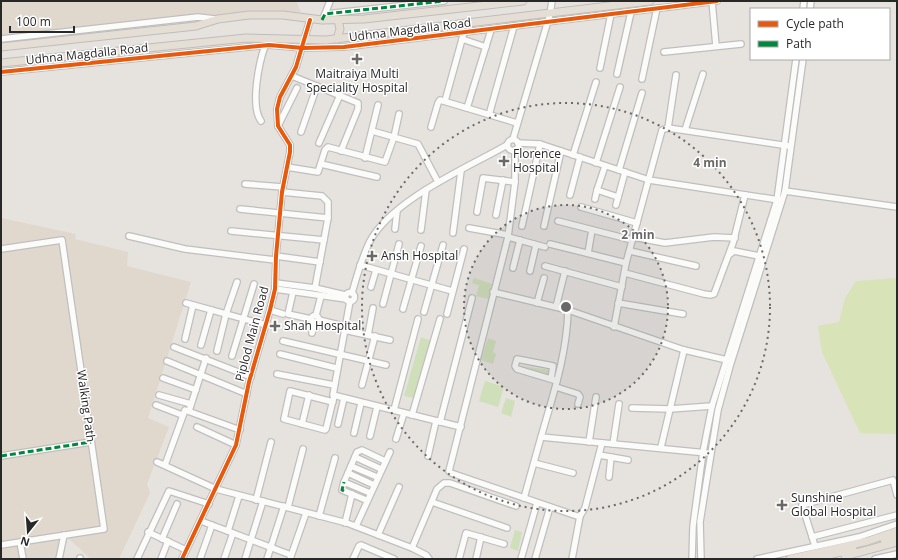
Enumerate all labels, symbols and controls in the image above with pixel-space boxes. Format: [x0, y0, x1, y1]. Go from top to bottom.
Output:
scale bar [10, 8, 74, 34]
legend [750, 8, 890, 60]
text: 100 m [16, 13, 51, 30]
street label: Udhna Magdalla Road [348, 14, 472, 45]
text: Cycle path [786, 15, 844, 32]
text: Path [786, 35, 812, 52]
street label: Udhna Magdalla Road [25, 39, 149, 68]
marker: Maitraiya Multi Speciality Hospital [351, 53, 363, 65]
place label: Maitraiya Multi Speciality Hospital [306, 65, 408, 96]
place label: Florence Hospital [513, 145, 561, 176]
text: 4 min [693, 154, 727, 171]
marker: Florence Hospital [498, 155, 510, 167]
text: 2 min [621, 226, 655, 243]
place label: Ansh Hospital [381, 247, 458, 264]
marker: Ansh Hospital [366, 250, 378, 262]
street label: Piplod Main Road [231, 284, 272, 383]
centre of rings [559, 300, 573, 314]
place label: Shah Hospital [284, 317, 361, 334]
marker: Shah Hospital [269, 320, 281, 332]
street label: Walking Path [73, 369, 100, 443]
place label: Sunshine Global Hospital [791, 489, 876, 520]
marker: Sunshine Global Hospital [776, 499, 788, 511]
north arrow [8, 512, 48, 552]
text: N [18, 534, 31, 551]

